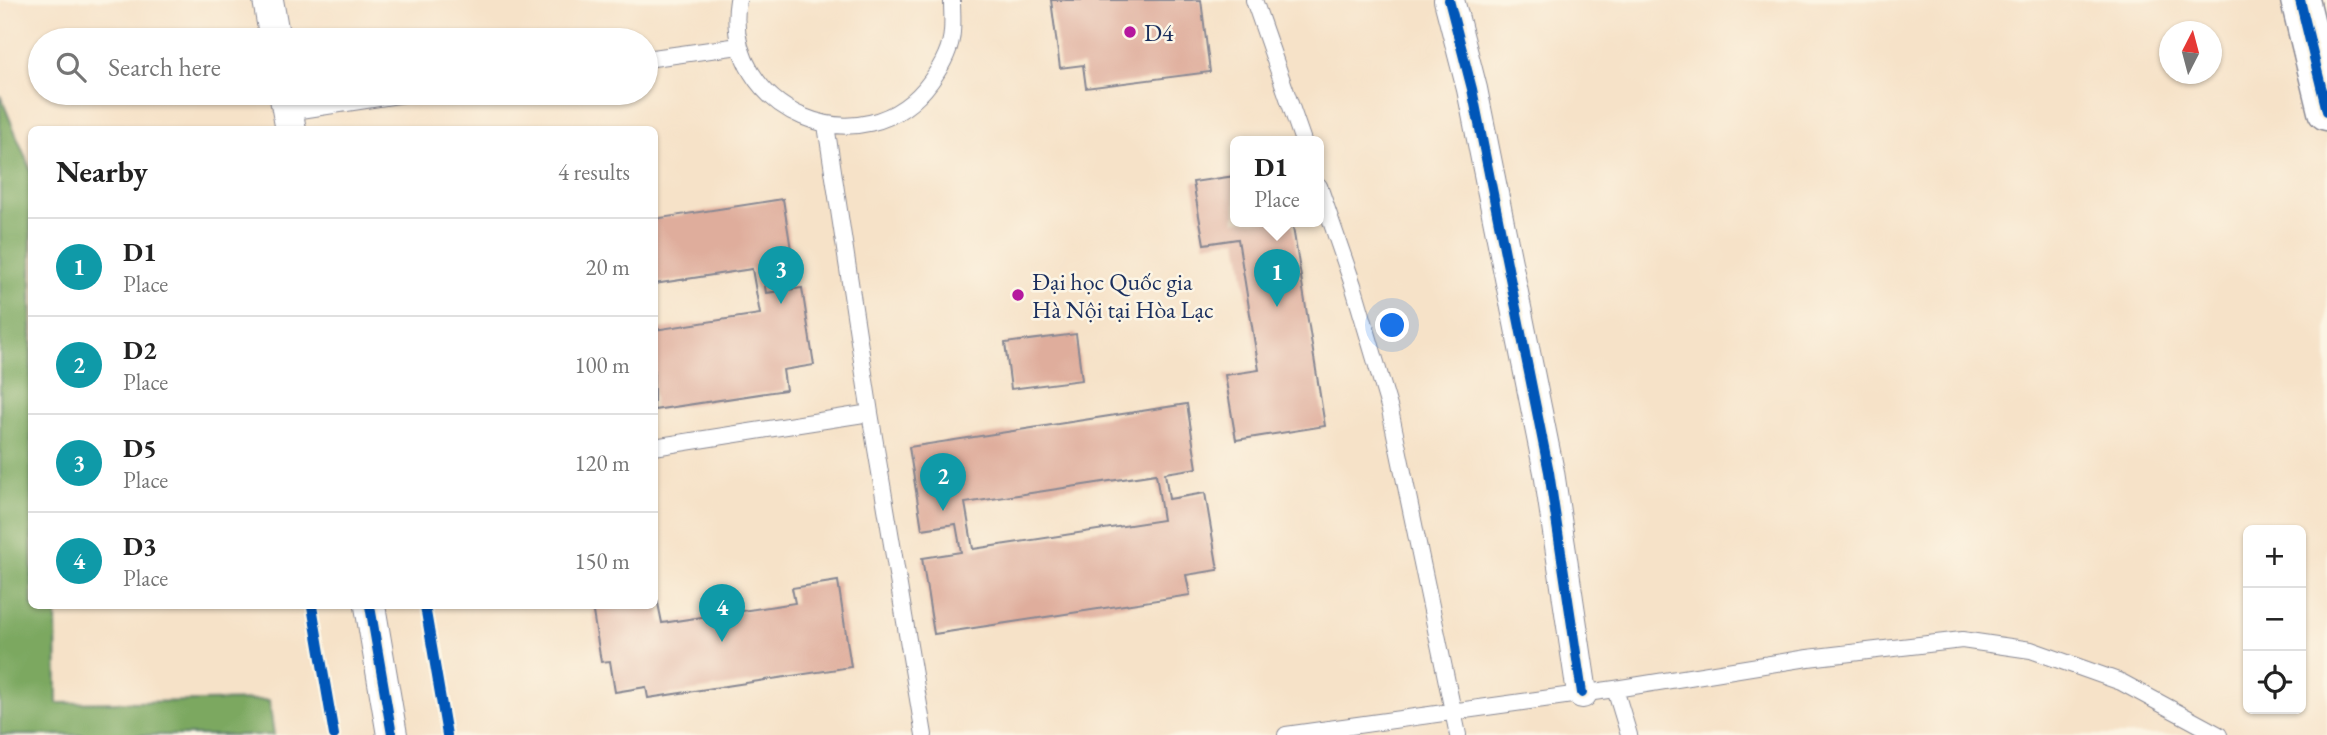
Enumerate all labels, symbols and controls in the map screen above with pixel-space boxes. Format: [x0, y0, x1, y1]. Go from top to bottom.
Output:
place label: D4 [1144, 17, 1174, 48]
north arrow [2159, 21, 2222, 84]
marker: D4 [1122, 24, 1138, 40]
search box [28, 28, 658, 105]
icon: search [52, 48, 90, 86]
text: Search here [108, 50, 221, 84]
popup [1230, 136, 1324, 227]
text: D1 [1254, 150, 1288, 184]
text: Nearby [56, 152, 148, 191]
text: 4 results [558, 157, 630, 187]
text: Place [1254, 184, 1300, 214]
text: D1 [123, 235, 157, 269]
pin: 3 [758, 246, 804, 304]
pin: 1 [1254, 249, 1300, 307]
text: 1 [73, 252, 85, 282]
text: 20 m [585, 252, 630, 282]
place label: Đại học Quốc gia Hà Nội tại Hòa Lạc [1032, 266, 1214, 325]
text: Place [123, 269, 168, 299]
marker: Đại học Quốc gia Hà Nội tại Hòa Lạc [1010, 287, 1026, 303]
your location [1375, 308, 1409, 342]
text: D2 [123, 333, 157, 367]
text: 2 [73, 350, 85, 380]
text: 100 m [574, 350, 630, 380]
text: Place [123, 367, 168, 397]
text: D5 [123, 431, 157, 465]
text: 3 [73, 448, 85, 478]
text: 120 m [574, 448, 630, 478]
pin: 2 [920, 453, 966, 511]
text: Place [123, 465, 168, 495]
map controls [2243, 525, 2306, 714]
button: + [2243, 525, 2306, 588]
text: D3 [123, 529, 157, 563]
text: 4 [73, 546, 85, 576]
text: 150 m [574, 546, 630, 576]
text: Place [123, 563, 168, 593]
pin: 4 [699, 584, 745, 642]
button: − [2243, 588, 2306, 651]
button: locate [2243, 651, 2306, 714]

